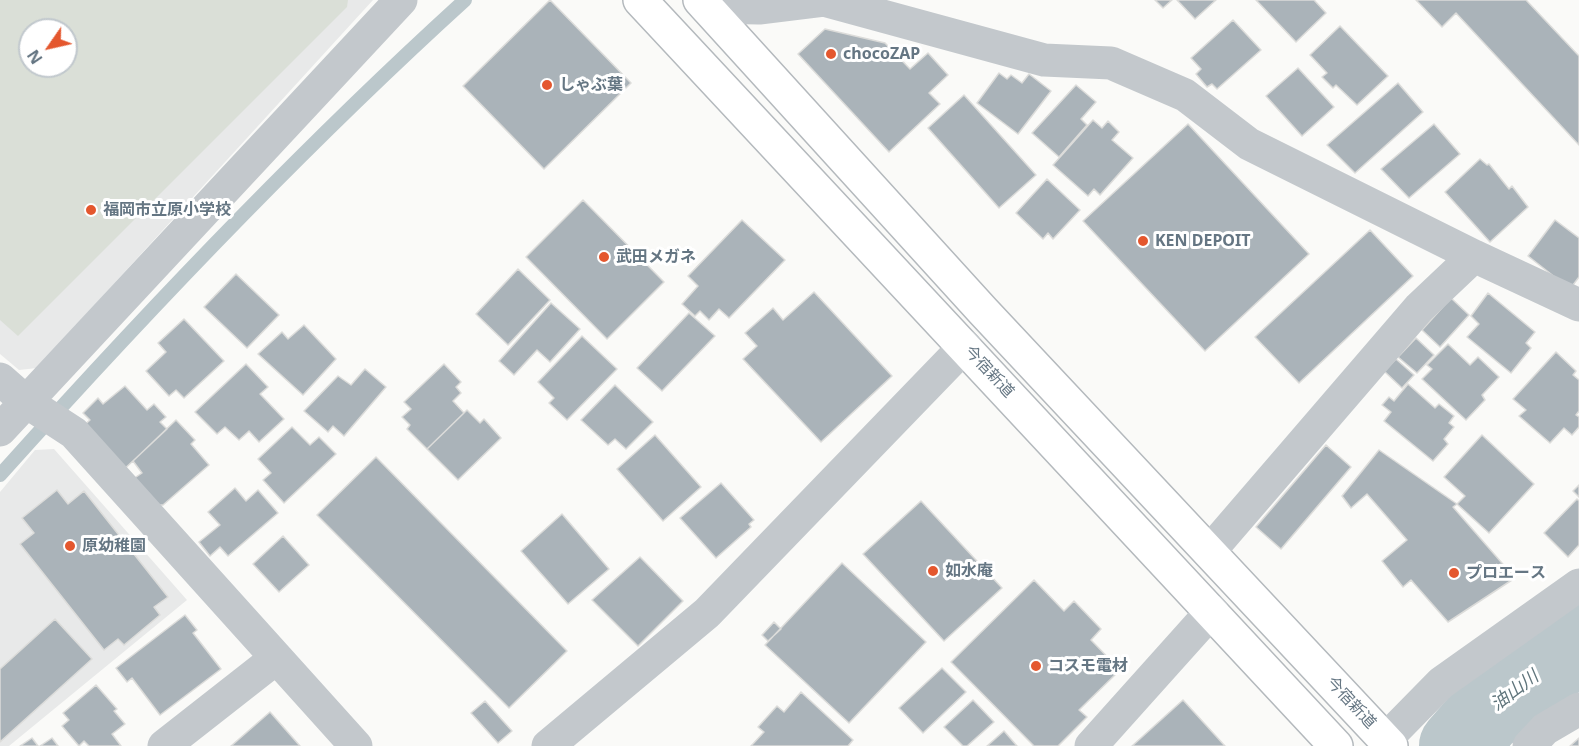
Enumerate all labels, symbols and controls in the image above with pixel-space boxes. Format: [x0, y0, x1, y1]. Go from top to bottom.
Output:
north arrow [18, 18, 78, 78]
place label: chocoZAP [843, 44, 920, 64]
text: N [22, 45, 47, 68]
marker: chocoZAP [824, 47, 838, 61]
place label: しゃぶ葉 [559, 75, 623, 95]
marker: しゃぶ葉 [540, 78, 554, 92]
place label: 福岡市立原小学校 [103, 200, 231, 220]
marker: 福岡市立原小学校 [84, 203, 98, 217]
place label: KEN DEPOIT [1155, 231, 1250, 251]
marker: KEN DEPOIT [1136, 234, 1150, 248]
place label: 武田メガネ [616, 247, 696, 267]
marker: 武田メガネ [597, 250, 611, 264]
street label: 今宿新道 [960, 342, 1018, 402]
place label: 原幼稚園 [82, 536, 146, 556]
marker: 原幼稚園 [63, 539, 77, 553]
place label: 如水庵 [945, 561, 993, 581]
place label: プロエース [1466, 563, 1546, 583]
marker: 如水庵 [926, 564, 940, 578]
marker: プロエース [1447, 566, 1461, 580]
place label: コスモ電材 [1048, 656, 1128, 676]
marker: コスモ電材 [1029, 659, 1043, 673]
water label: 油山川 [1487, 666, 1543, 716]
street label: 今宿新道 [1322, 673, 1380, 733]

